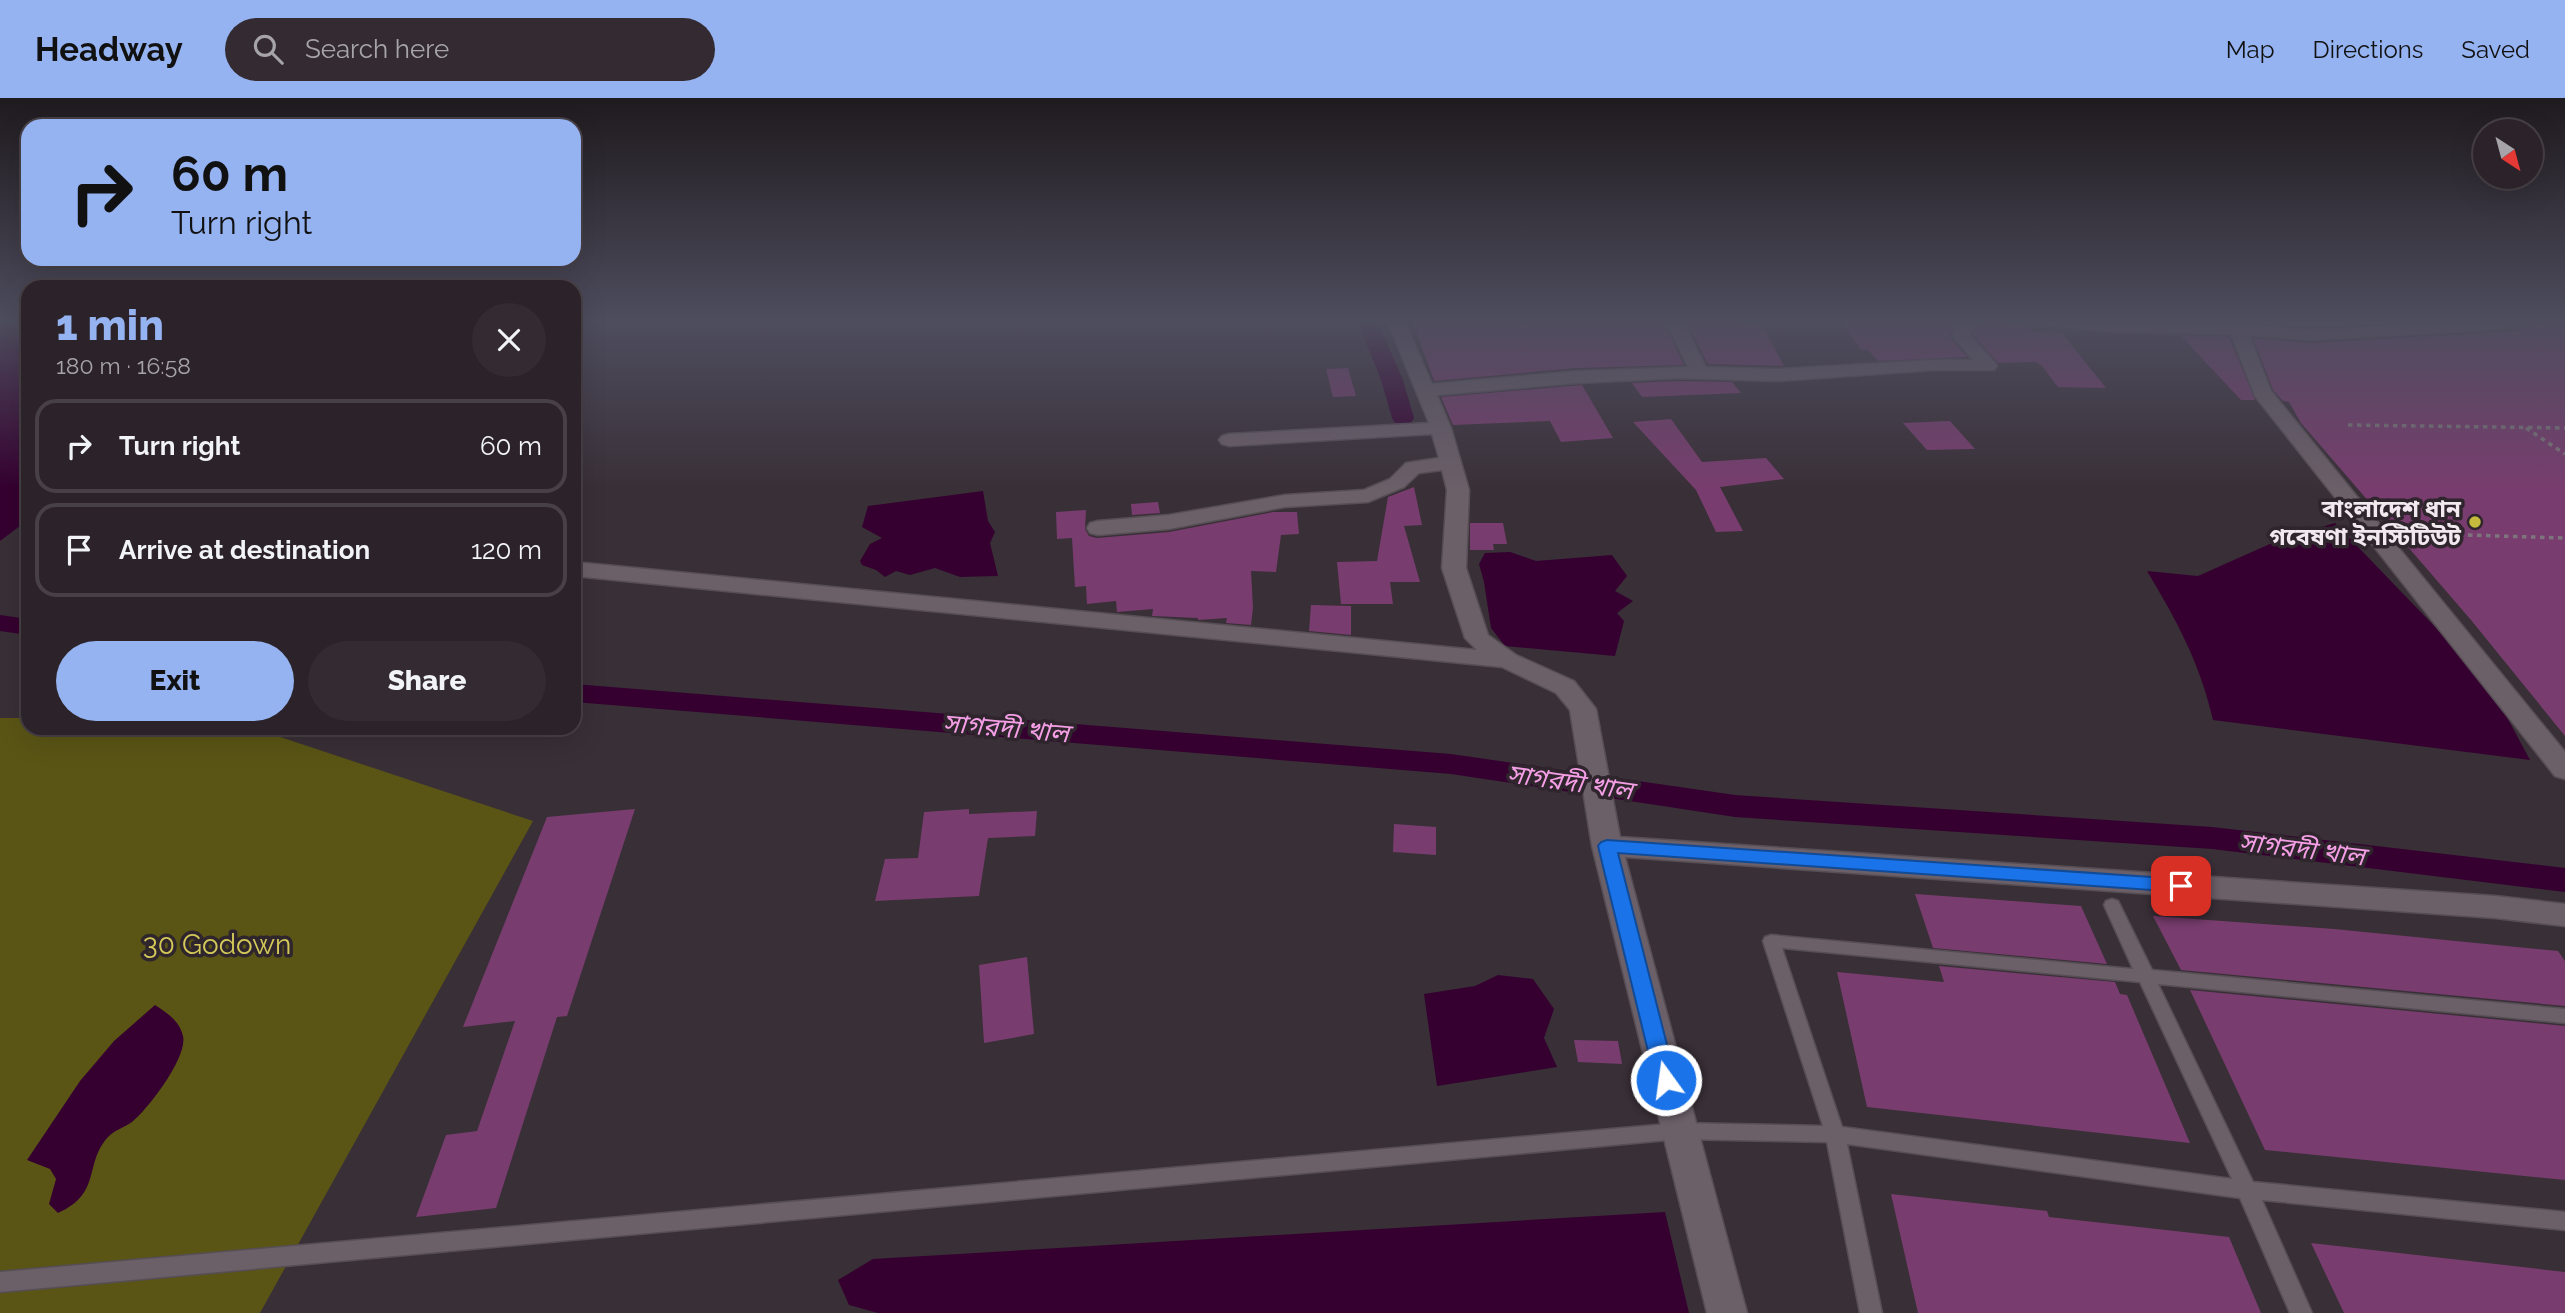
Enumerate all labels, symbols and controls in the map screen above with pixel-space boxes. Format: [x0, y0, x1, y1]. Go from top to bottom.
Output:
search box [225, 18, 715, 81]
text: Headway [35, 30, 183, 69]
icon: search [249, 30, 287, 68]
text: Search here [305, 34, 449, 64]
text: Map [2226, 35, 2275, 64]
text: Directions [2313, 35, 2423, 64]
text: Saved [2461, 35, 2530, 64]
north arrow [2473, 119, 2543, 189]
map controls [2473, 119, 2543, 189]
text: 60 m [171, 145, 288, 202]
icon: right [56, 147, 147, 238]
text: Turn right [171, 204, 312, 241]
text: 1 min [56, 301, 164, 350]
button: close [472, 303, 546, 377]
text: 180 m · 16:58 [56, 352, 191, 379]
icon: right [60, 427, 98, 465]
text: Turn right [119, 431, 240, 461]
text: 60 m [480, 431, 542, 461]
place label: বাংলাদেশ ধান গবেষণা ইনস্টিটিউট [2269, 494, 2462, 551]
marker: বাংলাদেশ ধান গবেষণা ইনস্টিটিউট [2467, 514, 2483, 530]
icon: arrive [60, 531, 98, 569]
text: Arrive at destination [119, 535, 370, 565]
text: 120 m [471, 535, 542, 565]
button: Exit [56, 641, 294, 721]
button: Share [308, 641, 546, 721]
water label: সাগরদী খাল [942, 708, 1075, 749]
water label: সাগরদী খাল [1505, 758, 1640, 806]
water label: সাগরদী খাল [2237, 826, 2371, 872]
pin [2151, 856, 2211, 916]
icon: arrive [2162, 867, 2200, 905]
park label: 30 Godown [143, 928, 291, 961]
position arrow [1629, 1043, 1703, 1117]

